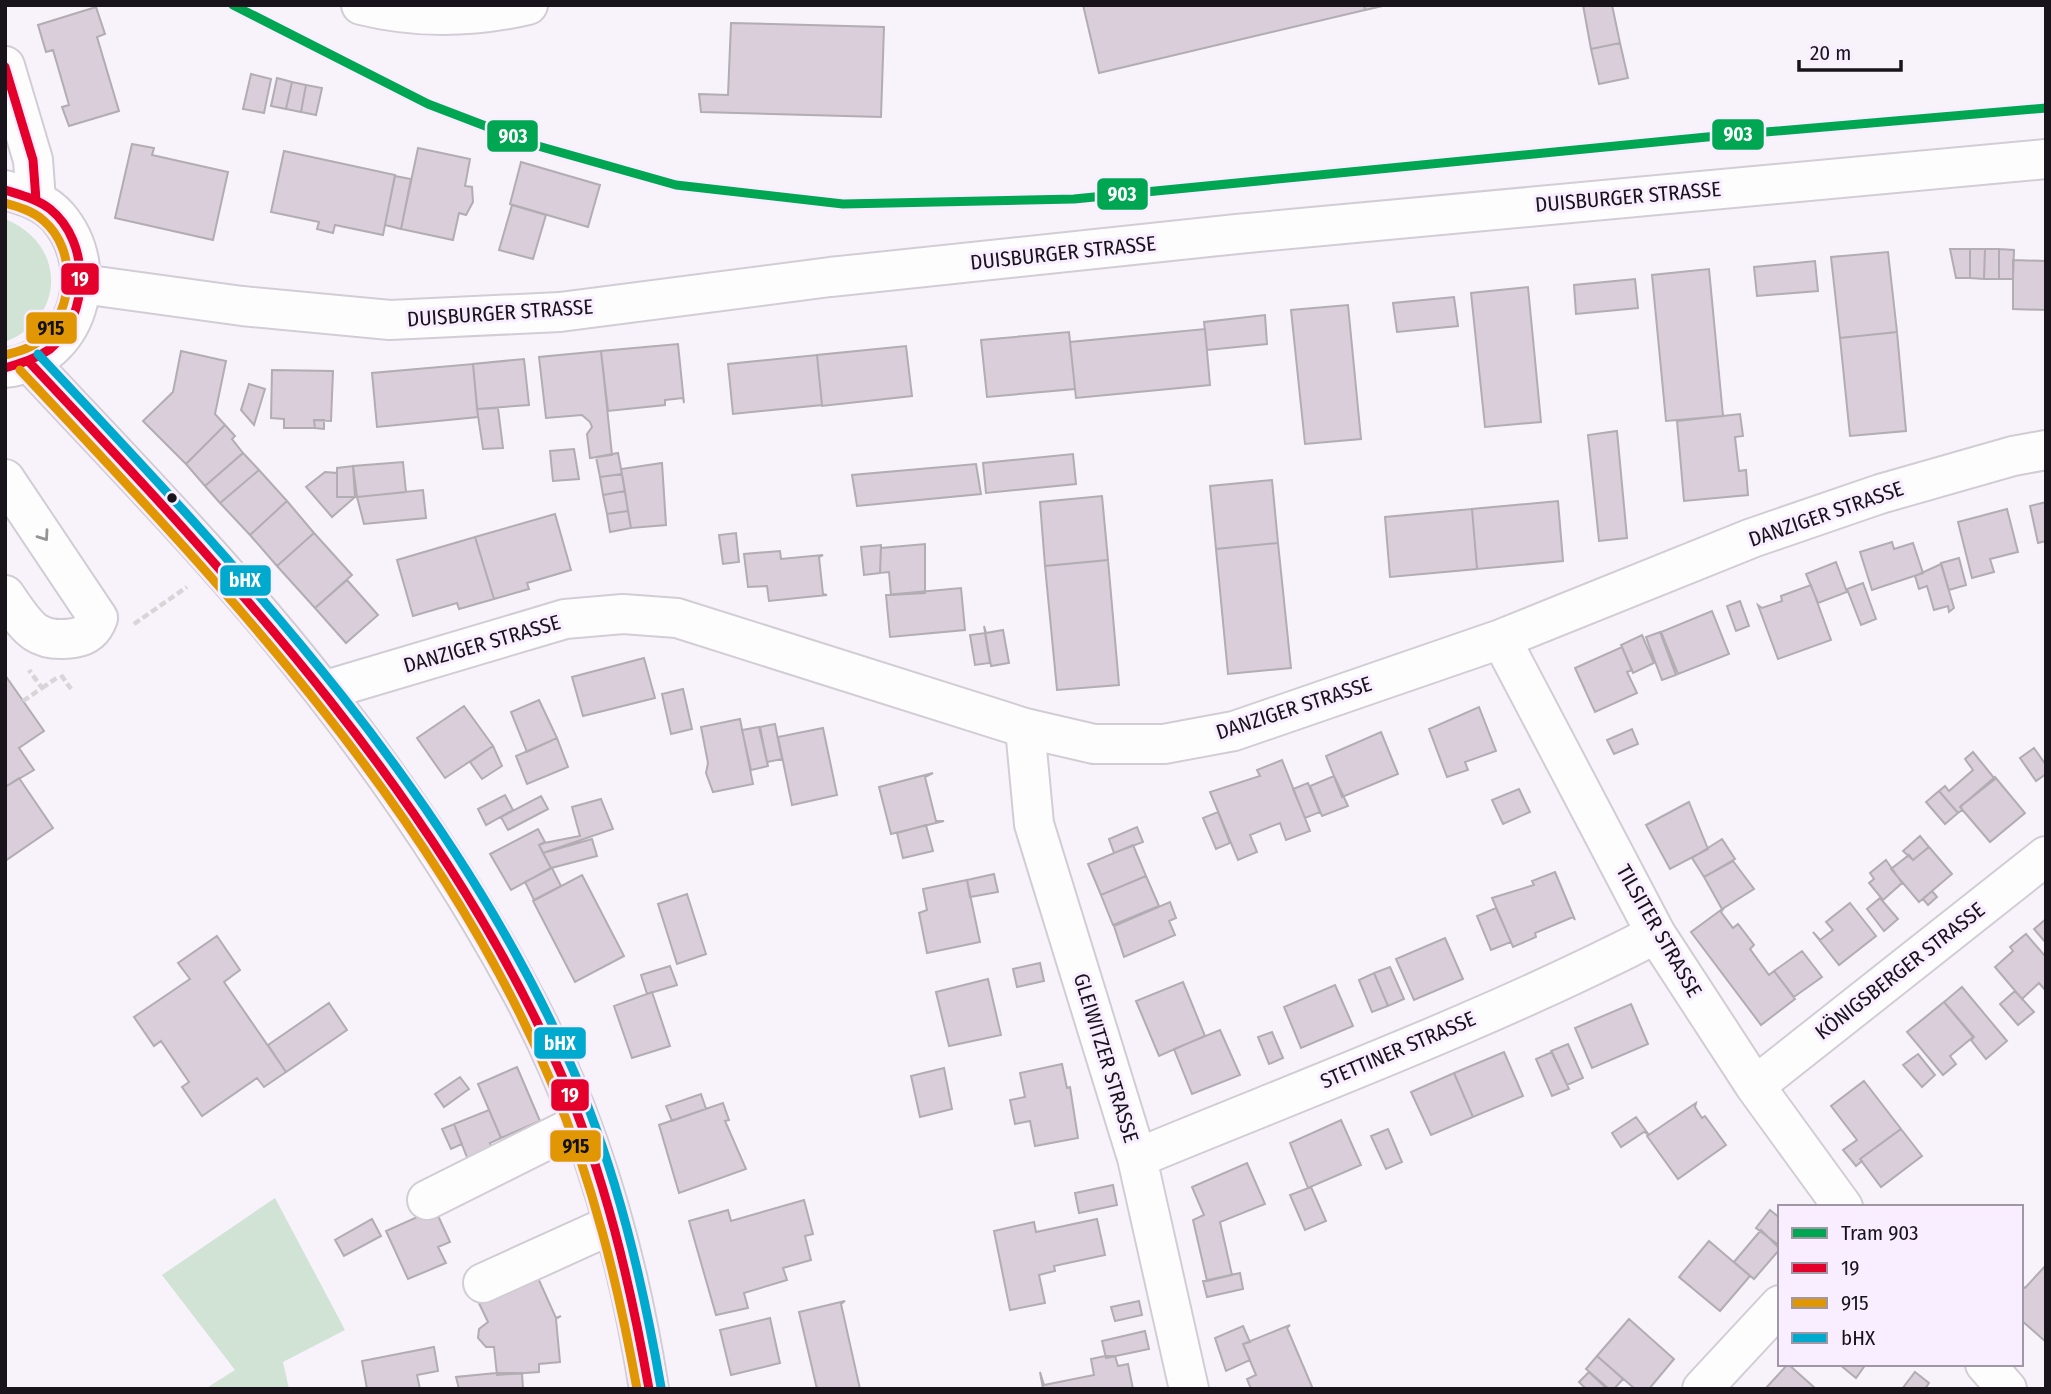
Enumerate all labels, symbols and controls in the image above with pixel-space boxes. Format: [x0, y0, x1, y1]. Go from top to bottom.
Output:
scale bar [1799, 28, 1900, 72]
text: 20 m [1810, 40, 1851, 66]
line badge: 903 [1711, 118, 1765, 151]
line badge: 903 [486, 119, 539, 153]
text: 903 [1724, 123, 1753, 146]
text: 903 [499, 125, 528, 148]
street label: DUISBURGER STRASSE [1534, 176, 1722, 218]
line badge: 903 [1096, 177, 1149, 211]
text: 903 [1108, 183, 1137, 206]
street label: DUISBURGER STRASSE [969, 230, 1157, 276]
line badge: 19 [60, 262, 100, 296]
text: 19 [71, 268, 89, 291]
street label: DUISBURGER STRASSE [406, 294, 594, 332]
line badge: 915 [25, 311, 78, 345]
text: 915 [38, 317, 64, 340]
street label: DANZIGER STRASSE [1745, 475, 1907, 553]
unlabelled marker [165, 491, 179, 505]
one-way arrow [36, 528, 49, 541]
line badge: bHX [219, 564, 272, 597]
text: bHX [229, 569, 262, 592]
street label: DANZIGER STRASSE [401, 609, 564, 679]
street label: DANZIGER STRASSE [1213, 671, 1375, 745]
street label: TILSITER STRASSE [1611, 860, 1708, 1002]
street label: KÖNIGSBERGER STRASSE [1810, 897, 1990, 1045]
street label: GLEIWITZER STRASSE [1068, 970, 1144, 1146]
street label: STETTINER STRASSE [1316, 1006, 1480, 1094]
line badge: bHX [533, 1026, 587, 1060]
text: bHX [544, 1032, 577, 1055]
line badge: 19 [550, 1078, 590, 1112]
text: 19 [561, 1084, 579, 1107]
line badge: 915 [549, 1129, 602, 1163]
text: 915 [563, 1135, 589, 1158]
legend [1778, 1205, 2023, 1366]
text: Tram 903 [1841, 1220, 1919, 1246]
text: 19 [1841, 1255, 1859, 1281]
text: 915 [1841, 1290, 1869, 1316]
text: bHX [1841, 1325, 1876, 1351]

